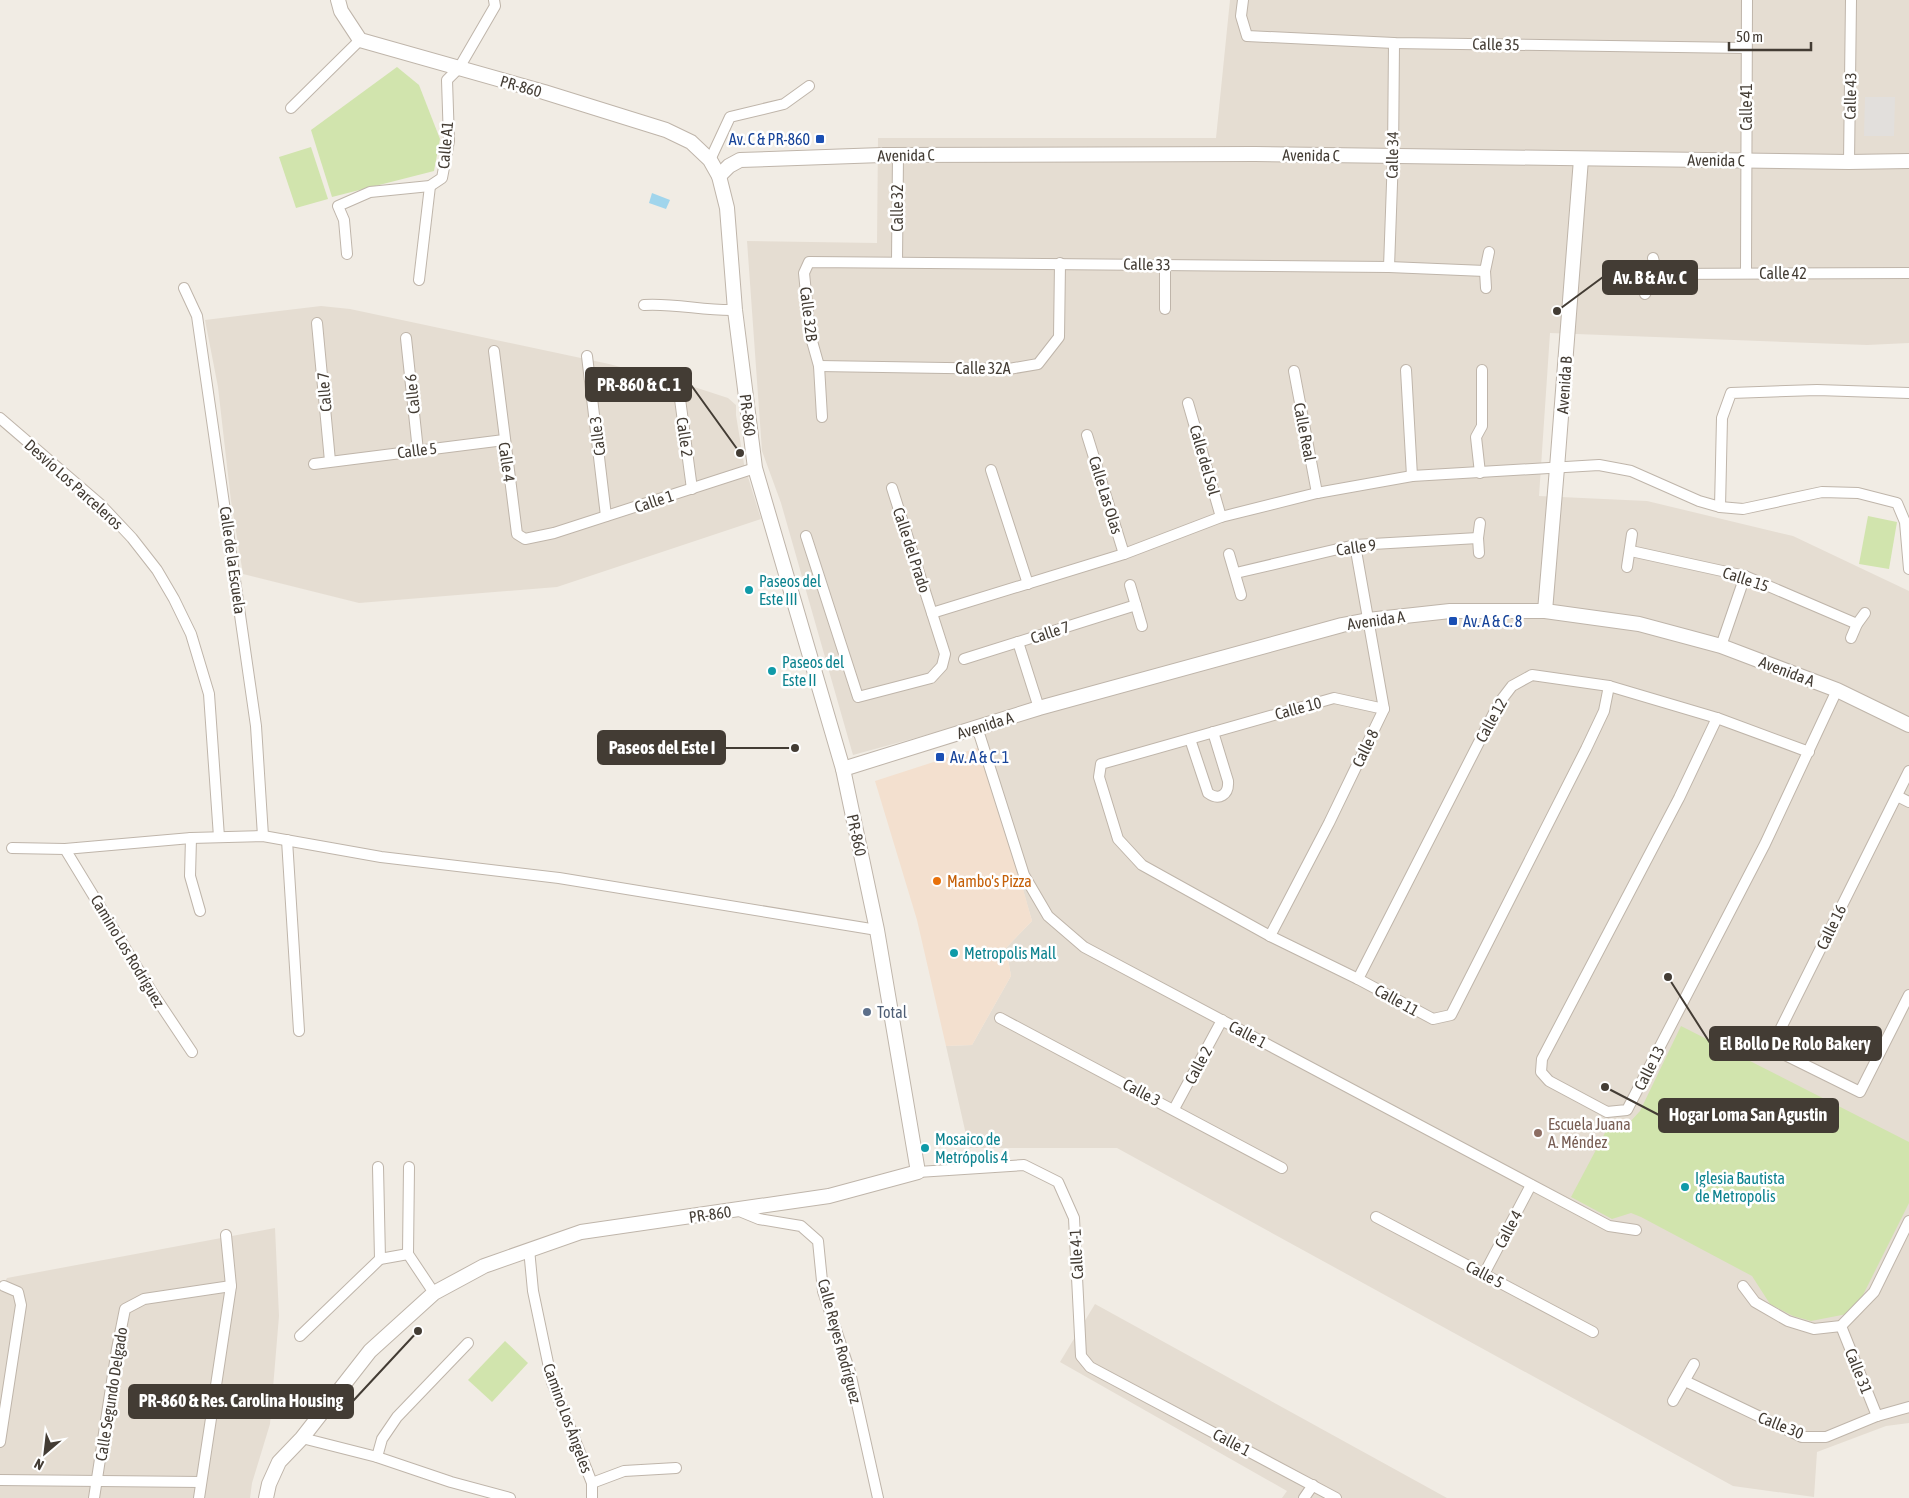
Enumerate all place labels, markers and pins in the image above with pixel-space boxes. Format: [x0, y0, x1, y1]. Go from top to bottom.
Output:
place label: Av. C & PR-860 [729, 130, 810, 148]
marker: Av. C & PR-860 [814, 133, 826, 145]
callout: Av. B & Av. C [1603, 261, 1697, 294]
callout: PR-860 & C. 1 [586, 368, 691, 401]
place label: Paseos del Este III [759, 572, 822, 608]
marker: Paseos del Este III [743, 584, 755, 596]
place label: Av. A & C. 8 [1463, 612, 1522, 630]
marker: Av. A & C. 8 [1447, 615, 1459, 627]
place label: Paseos del Este II [782, 653, 845, 689]
marker: Paseos del Este II [766, 665, 778, 677]
callout: Paseos del Este I [598, 731, 725, 764]
place label: Av. A & C. 1 [950, 748, 1009, 766]
marker: Av. A & C. 1 [934, 751, 946, 763]
place label: Mambo's Pizza [947, 872, 1032, 890]
marker: Mambo's Pizza [931, 875, 943, 887]
place label: Metropolis Mall [964, 944, 1057, 963]
marker: Metropolis Mall [948, 947, 960, 959]
place label: Total [877, 1003, 908, 1021]
marker: Total [861, 1006, 873, 1018]
callout: El Bollo De Rolo Bakery [1710, 1027, 1881, 1060]
callout: Hogar Loma San Agustin [1659, 1099, 1838, 1132]
place label: Escuela Juana A. Méndez [1548, 1115, 1631, 1151]
marker: Escuela Juana A. Méndez [1532, 1127, 1544, 1139]
place label: Mosaico de Metrópolis 4 [935, 1130, 1008, 1167]
marker: Mosaico de Metrópolis 4 [919, 1142, 931, 1154]
place label: Iglesia Bautista de Metropolis [1695, 1169, 1785, 1206]
marker: Iglesia Bautista de Metropolis [1679, 1181, 1691, 1193]
callout: PR-860 & Res. Carolina Housing [129, 1385, 353, 1418]

